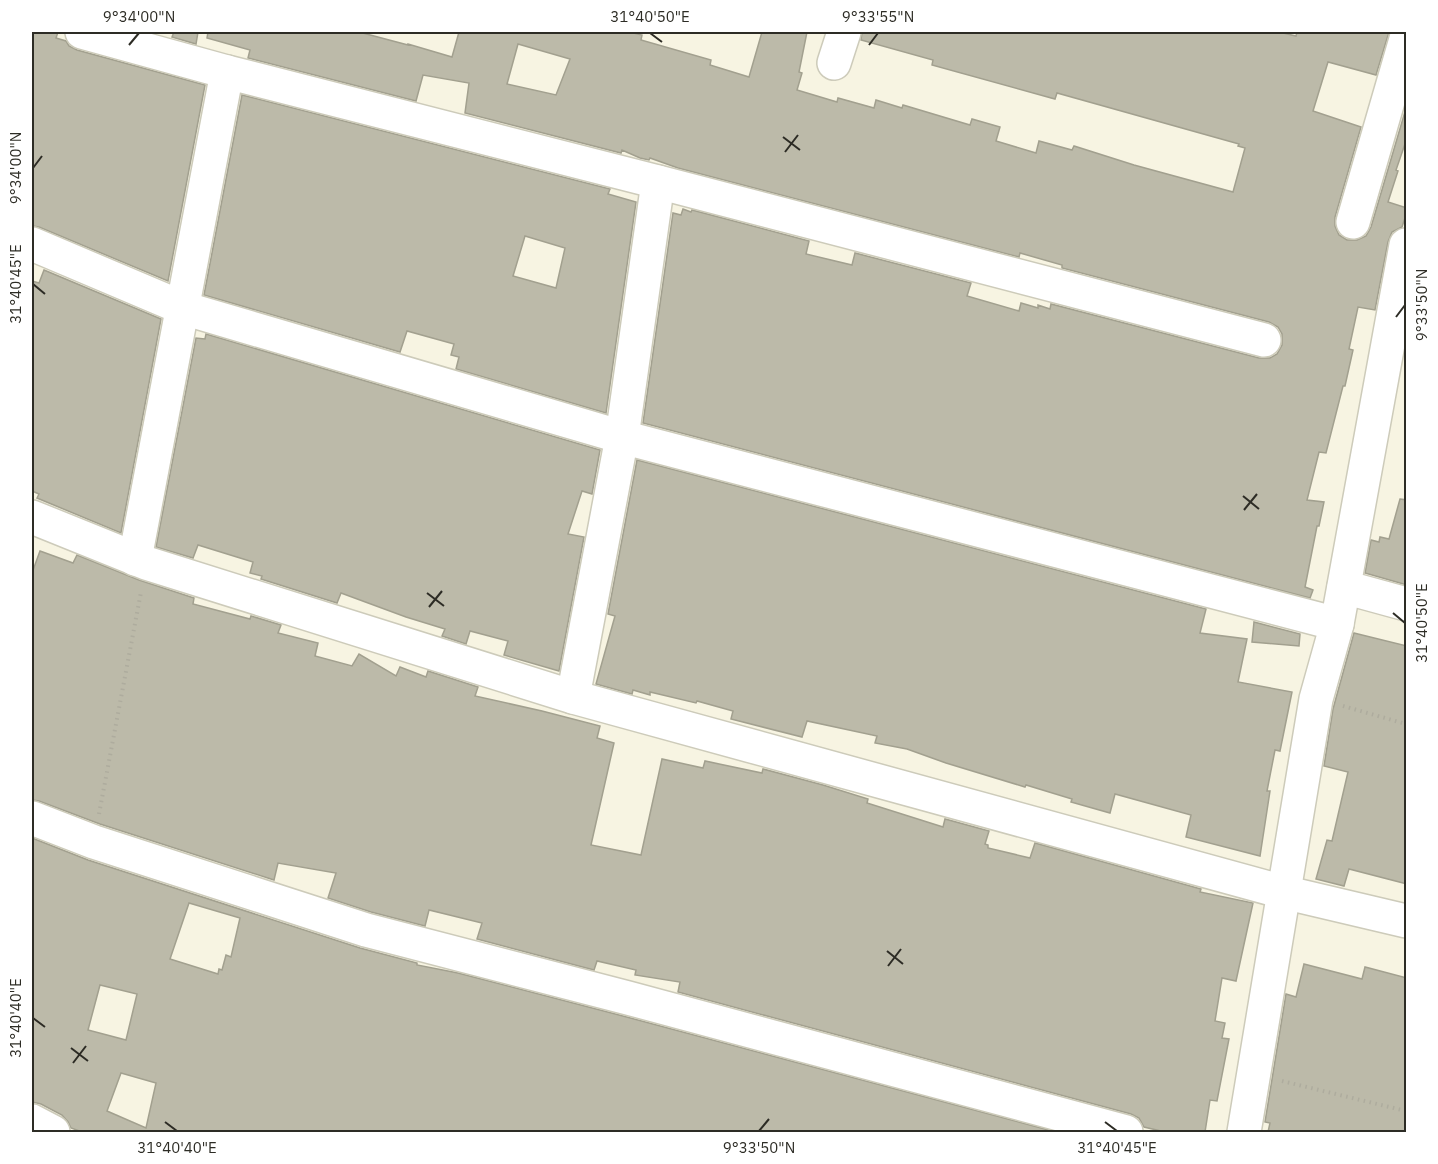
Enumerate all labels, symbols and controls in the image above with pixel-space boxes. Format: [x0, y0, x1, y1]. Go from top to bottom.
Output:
text: 9°34'00"N [103, 7, 175, 26]
text: 31°40'50"E [610, 7, 690, 26]
text: 9°33'55"N [842, 7, 914, 26]
text: 9°34'00"N [6, 132, 25, 204]
text: 31°40'45"E [6, 244, 25, 324]
text: 9°33'50"N [1412, 269, 1431, 341]
text: 31°40'50"E [1412, 583, 1431, 663]
text: 31°40'40"E [6, 978, 25, 1058]
text: 31°40'40"E [137, 1138, 217, 1157]
text: 9°33'50"N [723, 1138, 795, 1157]
text: 31°40'45"E [1077, 1138, 1157, 1157]

